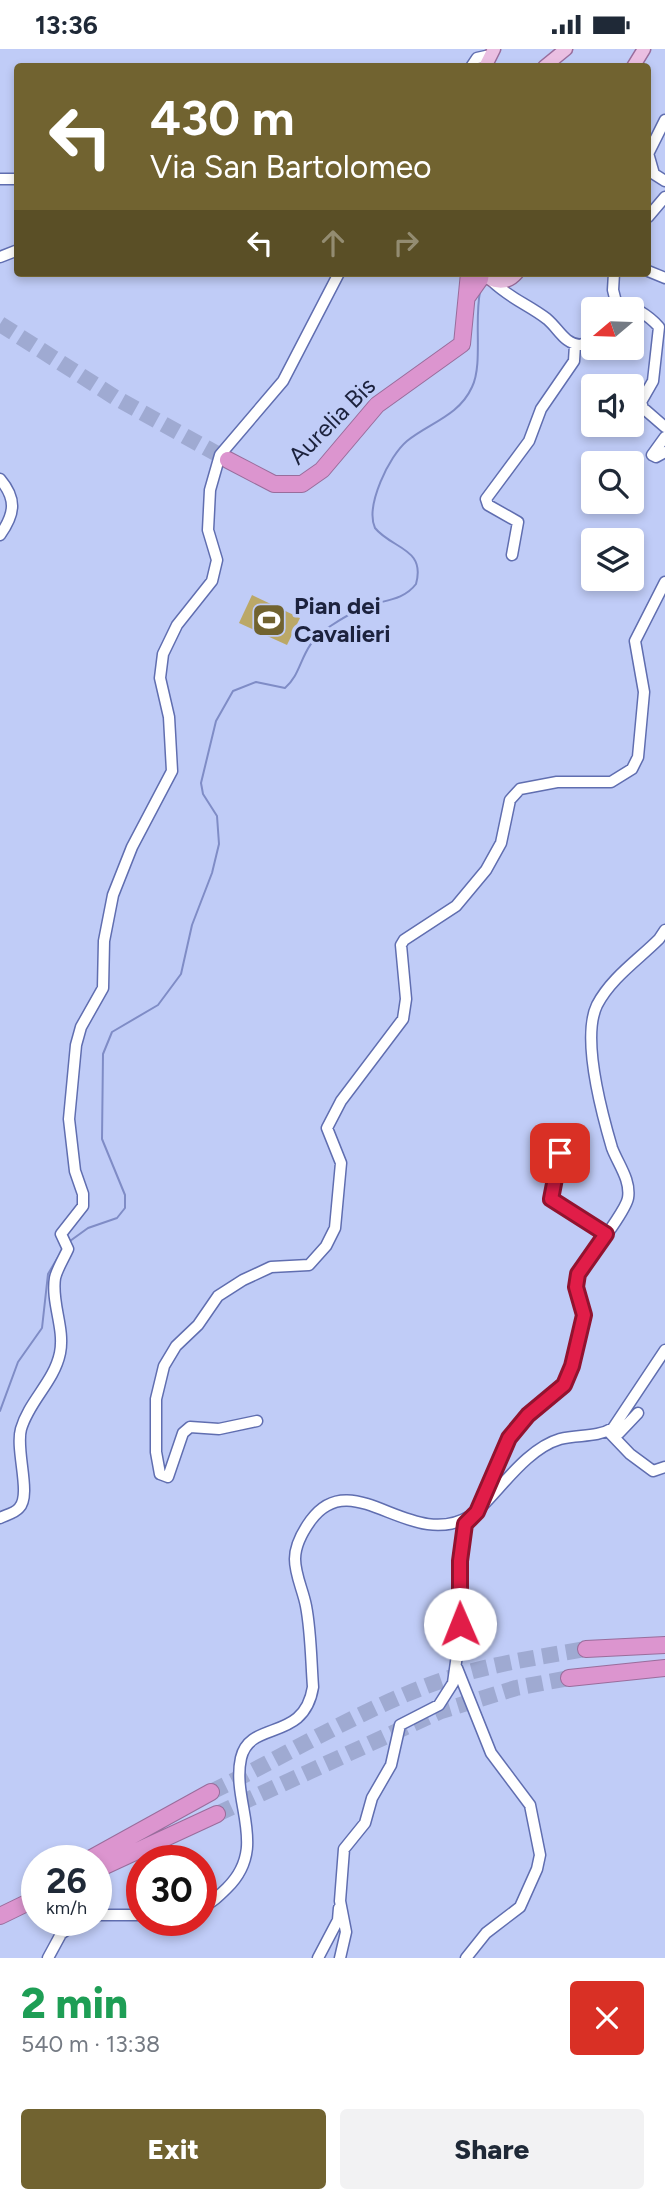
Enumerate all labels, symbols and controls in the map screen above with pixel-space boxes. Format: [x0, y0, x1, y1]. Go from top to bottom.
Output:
text: 13:36 [35, 9, 98, 41]
text: 430 m [150, 88, 294, 147]
icon: left [35, 91, 126, 182]
text: Via San Bartolomeo [150, 148, 432, 186]
icon: left [241, 224, 279, 262]
icon: ahead [314, 224, 352, 262]
icon: right [387, 224, 425, 262]
north arrow [581, 297, 644, 361]
map controls [581, 297, 644, 591]
street label: Aurelia Bis [282, 371, 381, 470]
button: sound [581, 374, 644, 437]
button: search [581, 451, 644, 514]
button: layers [581, 528, 644, 591]
place label: Pian dei Cavalieri [294, 591, 390, 648]
sports icon: Pian dei Cavalieri [250, 601, 288, 639]
pin [530, 1123, 590, 1183]
icon: arrive [541, 1134, 579, 1172]
position arrow [423, 1587, 497, 1661]
speed limit sign: 30 [126, 1845, 217, 1936]
text: 26 [46, 1860, 87, 1902]
text: km/h [46, 1897, 87, 1919]
text: 2 min [21, 1978, 128, 2029]
button: close [570, 1981, 644, 2055]
text: 540 m · 13:38 [21, 2030, 160, 2058]
button: Exit [21, 2109, 326, 2189]
button: Share [340, 2109, 644, 2189]

